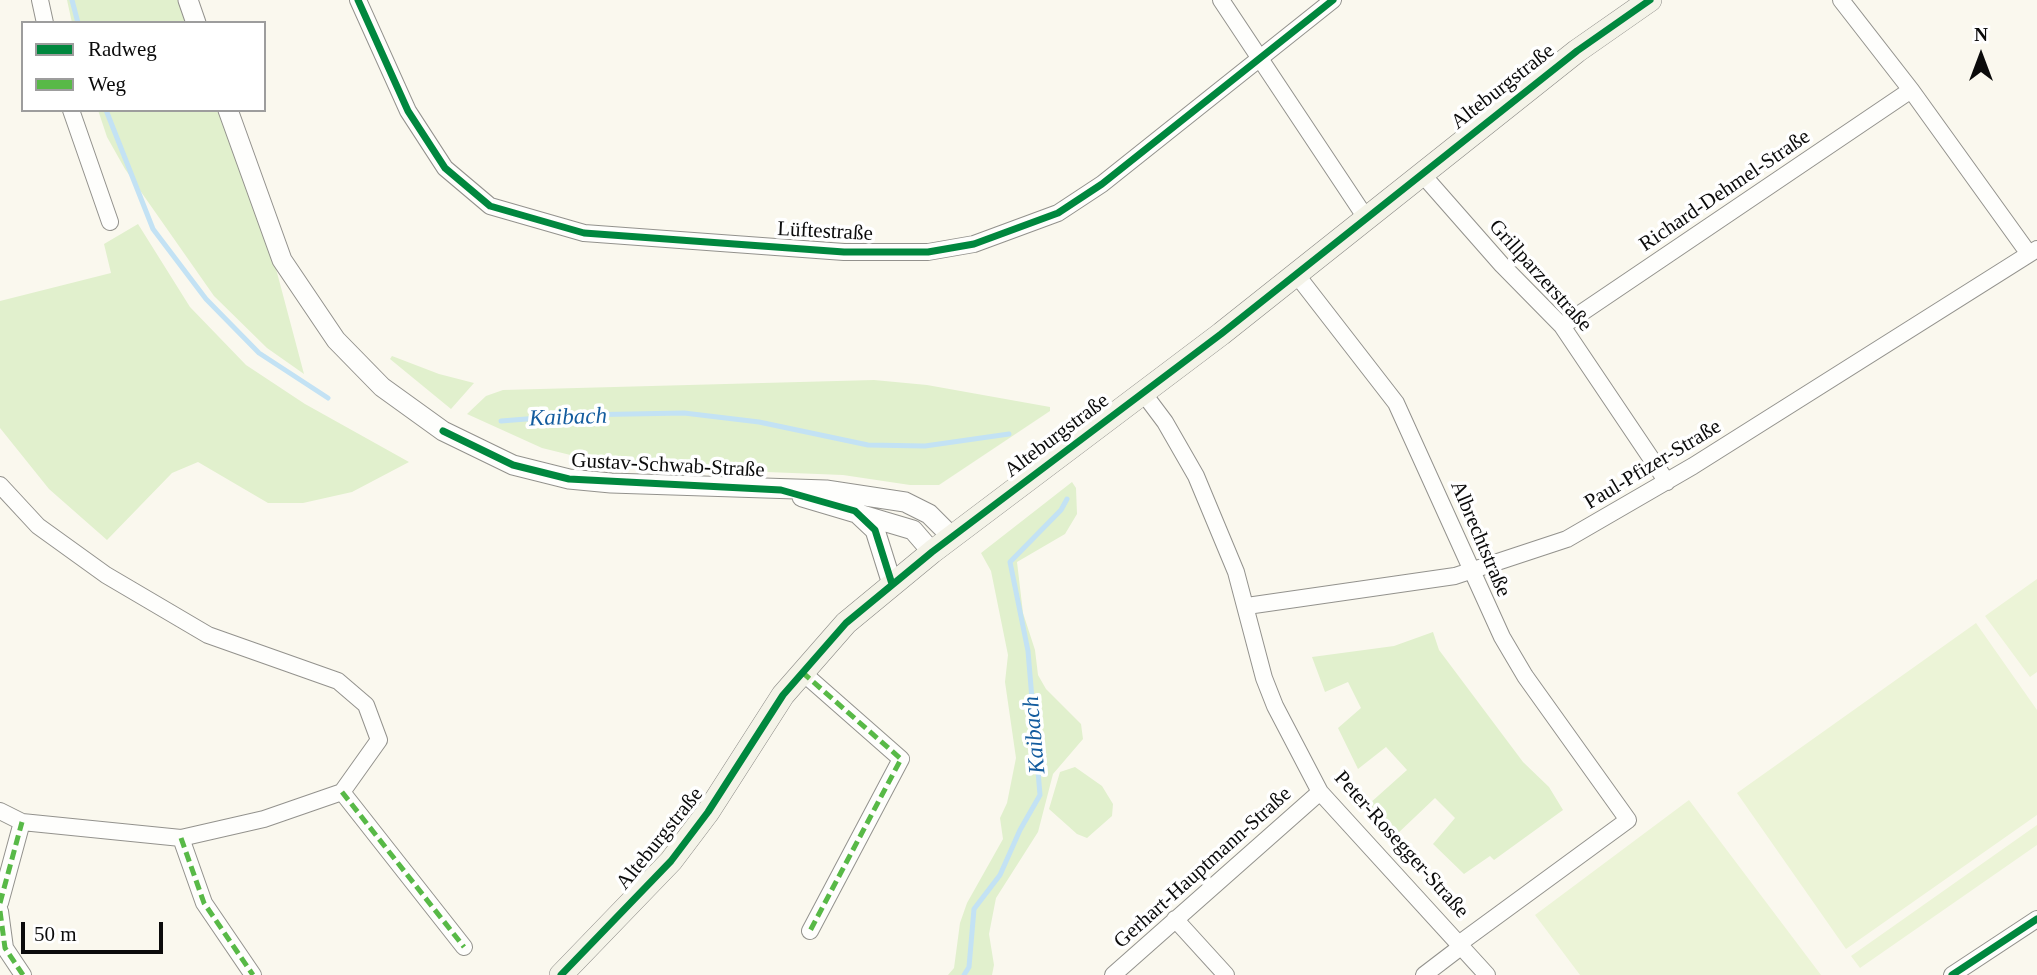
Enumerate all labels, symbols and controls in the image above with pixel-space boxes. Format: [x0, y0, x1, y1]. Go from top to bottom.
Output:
legend [21, 21, 266, 112]
north arrow [1946, 21, 2016, 91]
text: N [1974, 24, 1988, 45]
text: Radweg [88, 37, 157, 61]
street label: Alteburgstraße [1446, 39, 1560, 135]
text: Weg [88, 72, 126, 96]
street label: Richard-Dehmel-Straße [1635, 124, 1815, 258]
street label: Grillparzerstraße [1483, 215, 1597, 337]
street label: Lüftestraße [777, 217, 873, 247]
street label: Alteburgstraße [1000, 389, 1114, 483]
water label: Kaibach [529, 403, 607, 433]
street label: Paul-Pfizer-Straße [1580, 414, 1726, 516]
street label: Gustav-Schwab-Straße [571, 448, 765, 484]
street label: Albrechtstraße [1444, 477, 1516, 601]
water label: Kaibach [1018, 695, 1052, 775]
street label: Peter-Rosegger-Straße [1328, 766, 1474, 924]
street label: Gerhart-Hauptmann-Straße [1109, 782, 1297, 954]
street label: Alteburgstraße [611, 783, 709, 895]
scale bar [24, 908, 166, 952]
text: 50 m [34, 922, 77, 946]

